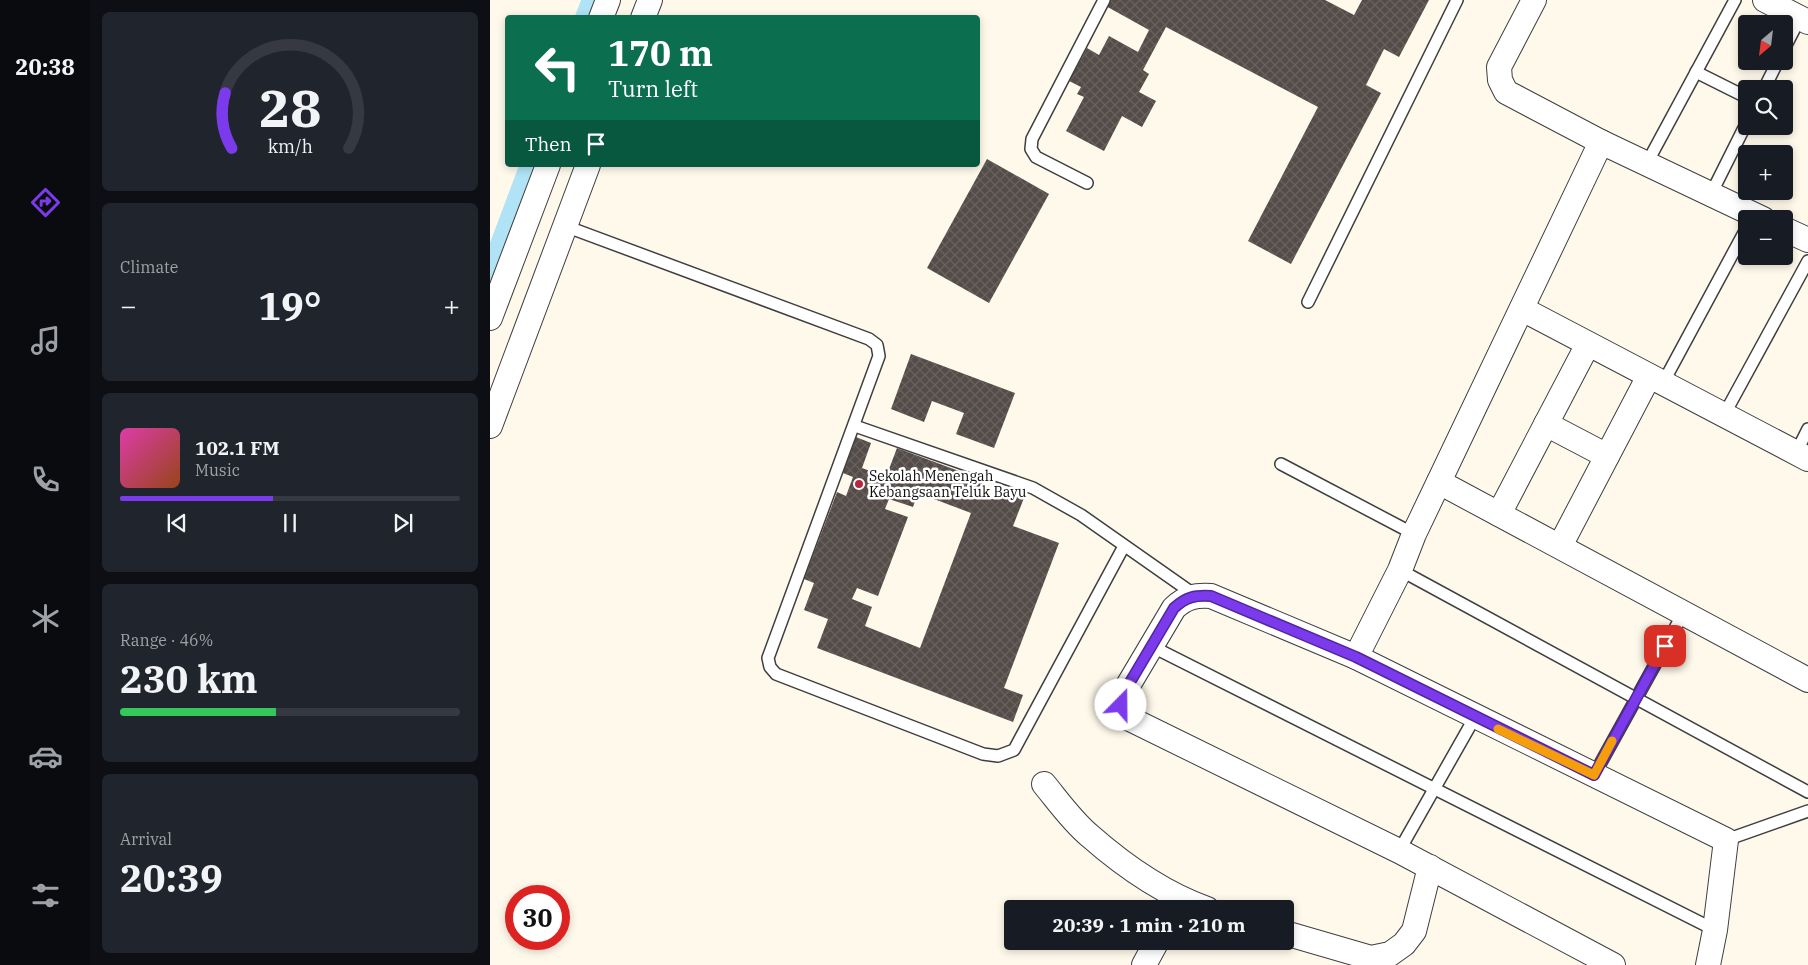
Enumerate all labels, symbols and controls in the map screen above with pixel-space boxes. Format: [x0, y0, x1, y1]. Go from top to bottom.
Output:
north arrow [1738, 15, 1792, 70]
map controls [1738, 15, 1793, 265]
text: 170 m [608, 30, 713, 76]
icon: left [525, 35, 590, 100]
text: 20:38 [15, 52, 75, 81]
text: 28 [259, 74, 321, 141]
text: Turn left [608, 74, 698, 103]
button: search [1738, 80, 1793, 135]
icon: arrive [582, 130, 610, 158]
text: Then [525, 132, 572, 156]
text: km/h [267, 135, 313, 158]
button: + [1738, 145, 1793, 200]
icon: directions [28, 185, 63, 220]
button: − [1738, 210, 1793, 265]
text: Climate [120, 257, 178, 277]
text: 19° [258, 281, 322, 330]
text: − [120, 287, 137, 324]
text: + [443, 287, 460, 324]
icon: music [28, 323, 63, 358]
text: 102.1 FM [195, 436, 280, 460]
text: Music [195, 460, 240, 480]
icon: phone [28, 462, 63, 497]
place label: Sekolah Menengah Kebangsaan Teluk Bayu [869, 467, 1027, 501]
marker: Sekolah Menengah Kebangsaan Teluk Bayu [853, 478, 865, 490]
icon: previous [163, 509, 191, 537]
icon: pause [276, 509, 304, 537]
icon: next [389, 509, 417, 537]
icon: climate [28, 601, 63, 636]
pin [1644, 625, 1686, 667]
text: Range · 46% [120, 630, 213, 650]
icon: arrive [1651, 632, 1679, 660]
text: 230 km [120, 654, 258, 703]
position arrow [1094, 678, 1146, 730]
icon: car [28, 739, 63, 774]
text: Arrival [120, 829, 172, 849]
text: 20:39 [120, 853, 223, 902]
icon: filters [28, 878, 63, 913]
speed limit sign: 30 [505, 885, 570, 950]
text: 20:39 · 1 min · 210 m [1053, 913, 1245, 937]

